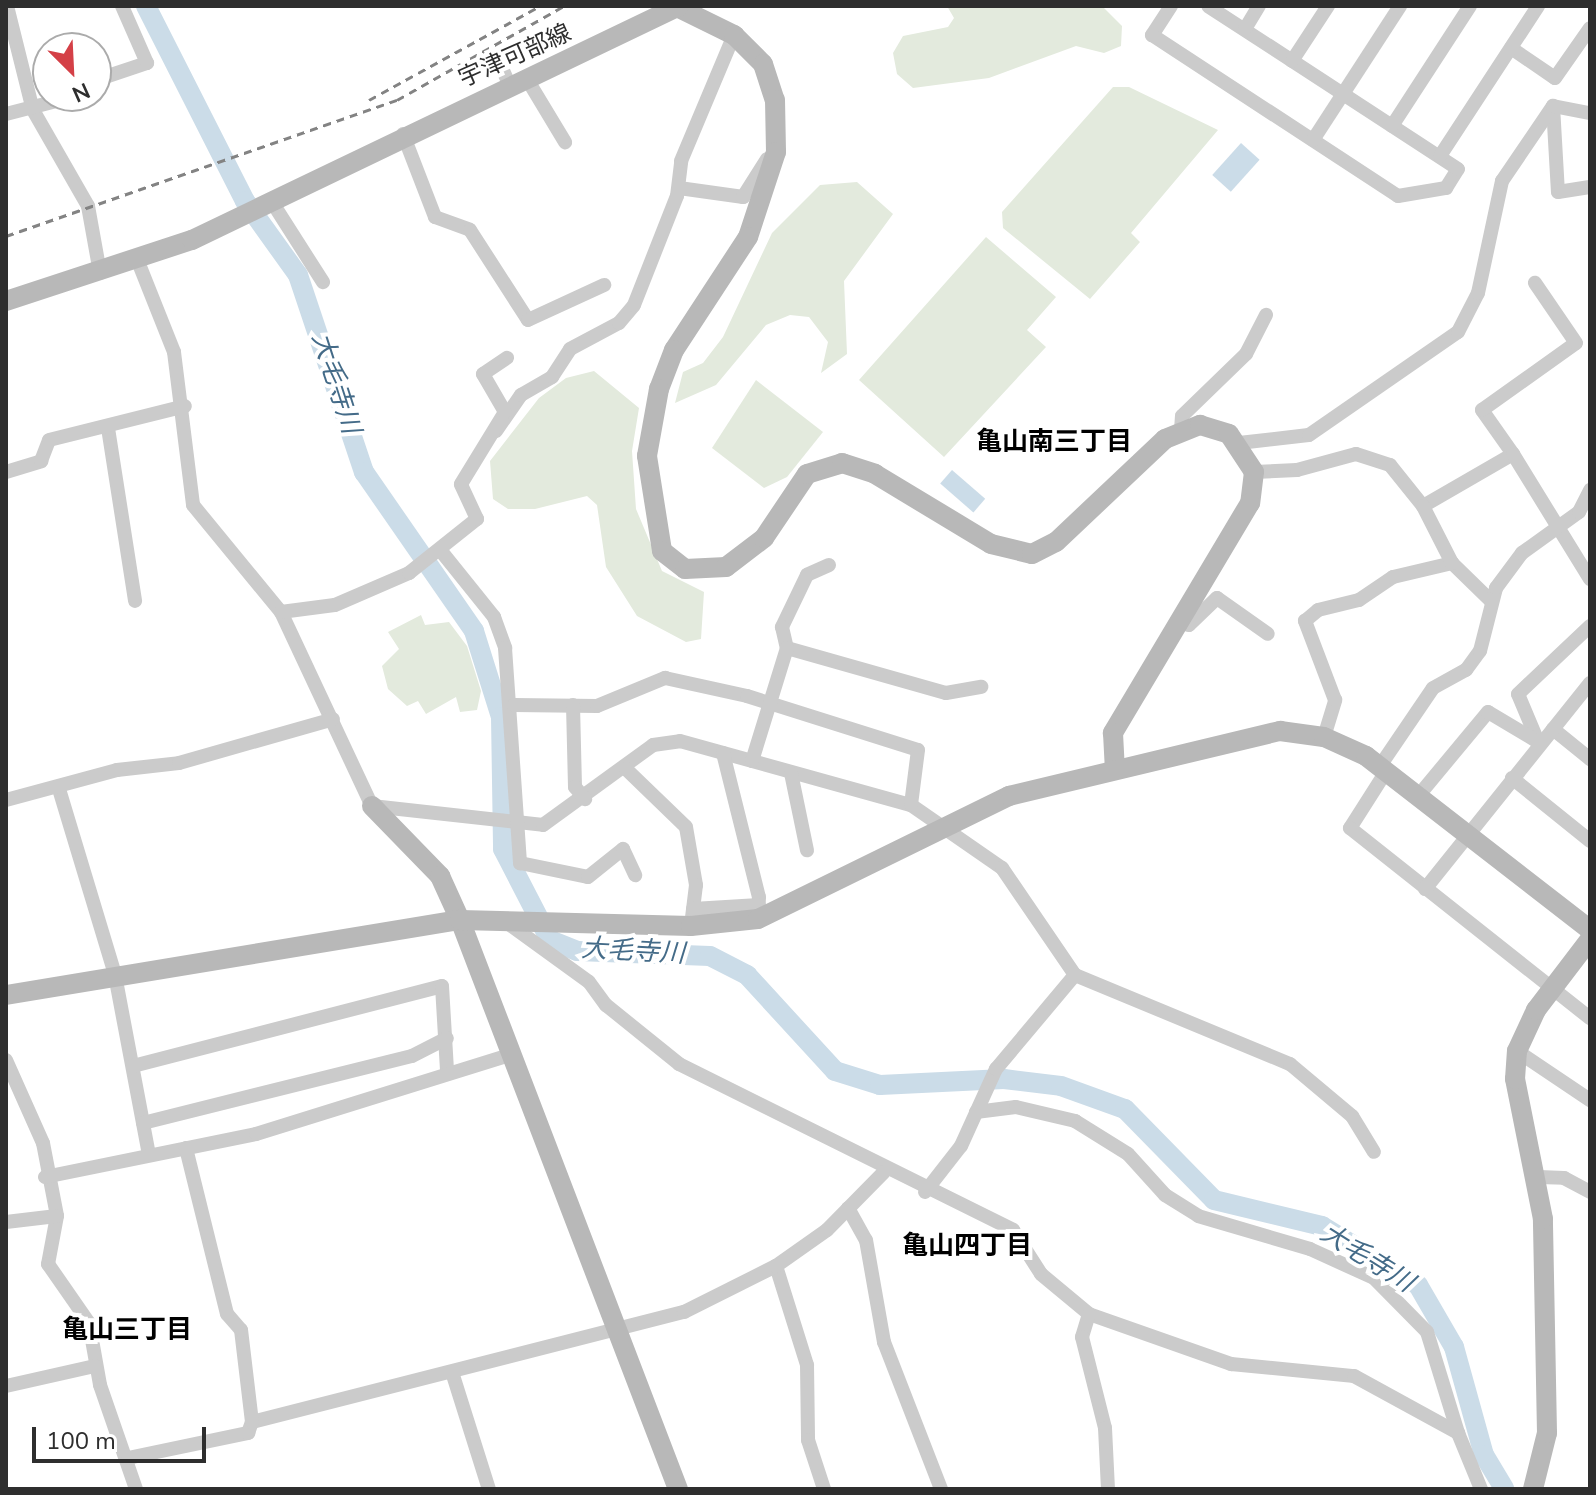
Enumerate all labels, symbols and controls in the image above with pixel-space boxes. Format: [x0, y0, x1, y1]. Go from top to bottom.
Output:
street label: 宇津可部線 [454, 18, 576, 94]
north arrow [32, 32, 112, 112]
text: N [67, 75, 95, 109]
water label: 大毛寺川 [305, 329, 367, 437]
district label: 亀山南三丁目 [976, 426, 1132, 458]
water label: 大毛寺川 [580, 933, 686, 969]
water label: 大毛寺川 [1315, 1217, 1419, 1299]
district label: 亀山四丁目 [902, 1230, 1032, 1262]
district label: 亀山三丁目 [62, 1314, 192, 1346]
scale bar [36, 1411, 210, 1461]
text: 100 m [46, 1425, 116, 1457]

